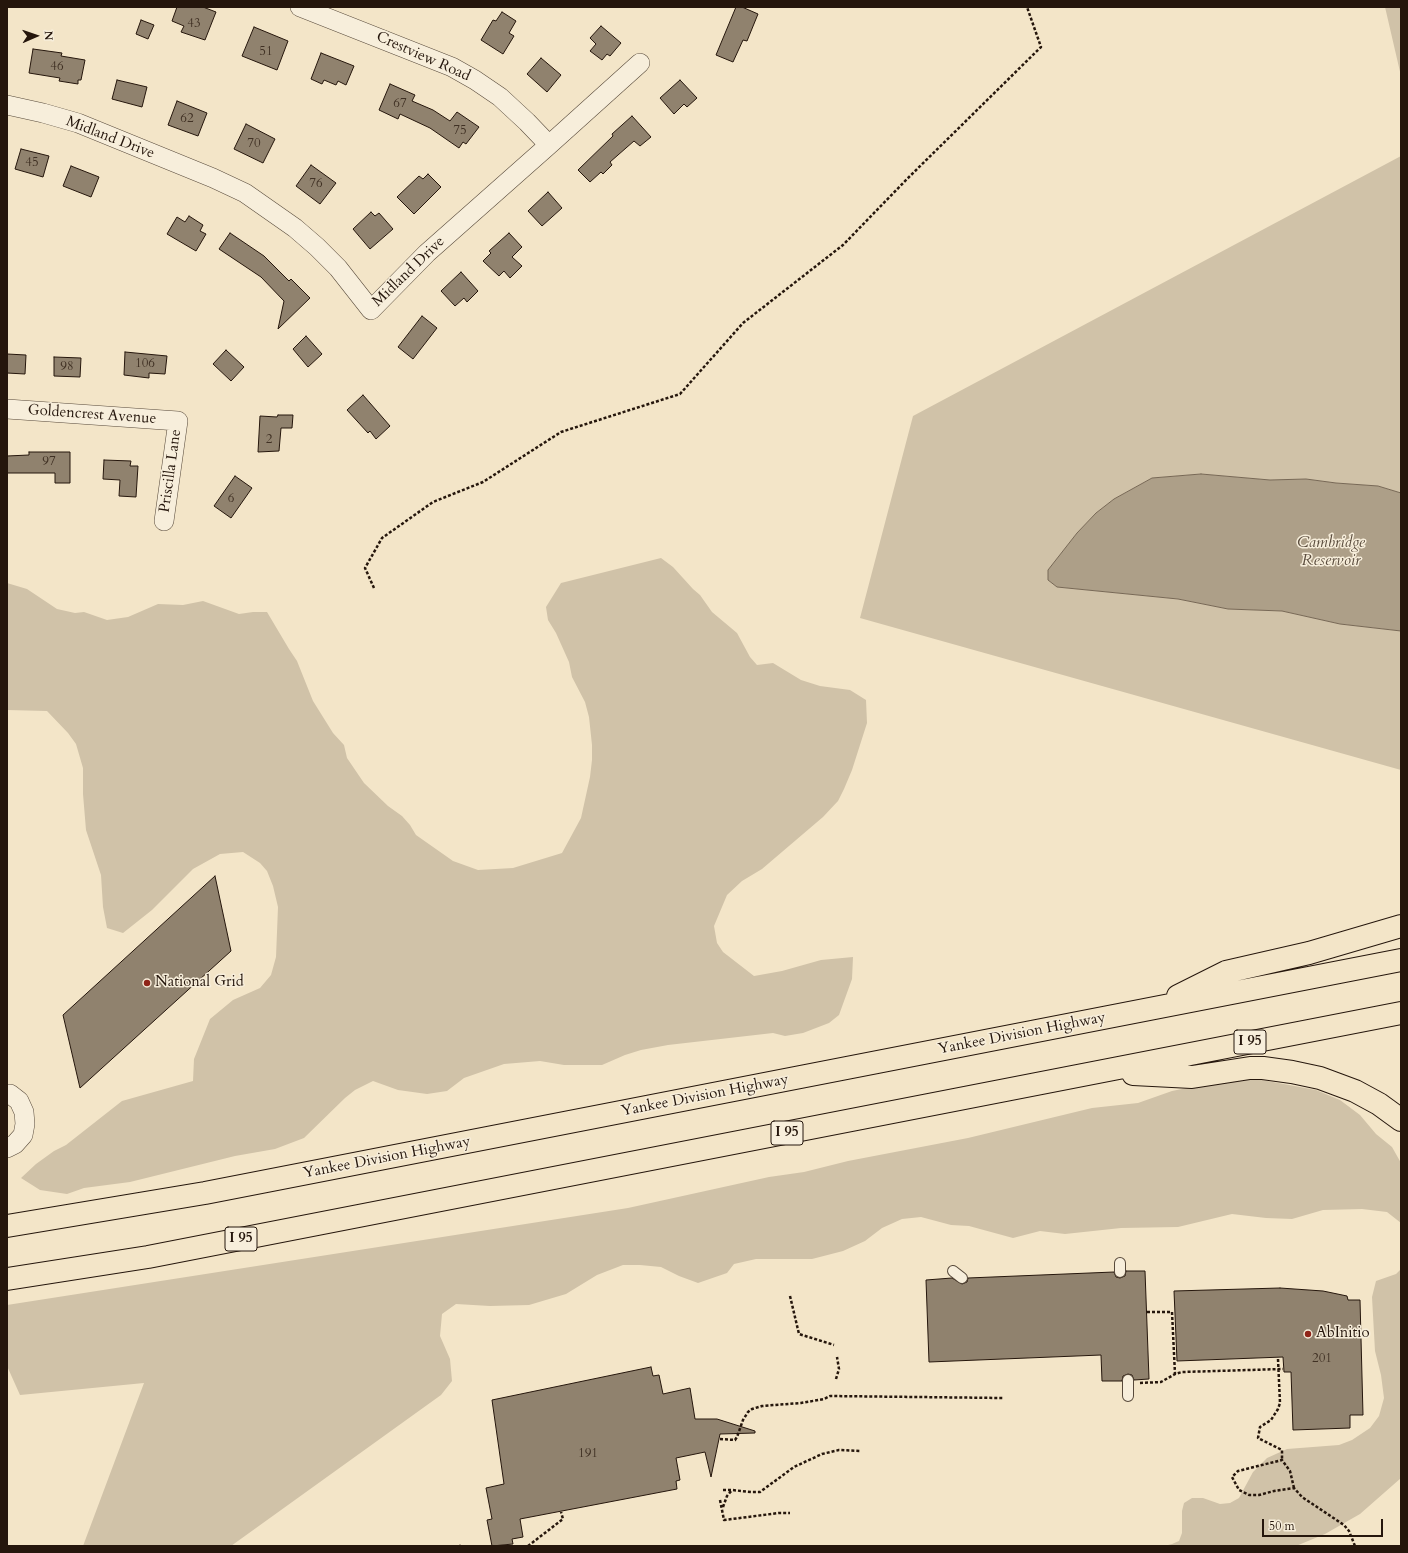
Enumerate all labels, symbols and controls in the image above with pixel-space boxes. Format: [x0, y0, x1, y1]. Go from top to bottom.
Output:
north arrow [16, 16, 56, 56]
house number: 43 [187, 16, 201, 32]
street label: Crestview Road [373, 28, 473, 86]
text: N [41, 31, 56, 41]
house number: 51 [259, 44, 273, 60]
house number: 46 [50, 59, 64, 75]
house number: 67 [393, 96, 407, 112]
house number: 62 [180, 111, 194, 127]
street label: Midland Drive [63, 113, 157, 163]
house number: 75 [453, 123, 467, 139]
house number: 70 [247, 136, 261, 152]
house number: 45 [25, 155, 39, 171]
house number: 76 [309, 176, 323, 192]
street label: Midland Drive [369, 233, 449, 311]
house number: 106 [135, 356, 155, 372]
house number: 98 [60, 359, 74, 375]
street label: Goldencrest Avenue [27, 402, 157, 428]
street label: Priscilla Lane [156, 428, 186, 514]
house number: 2 [266, 432, 272, 448]
house number: 97 [42, 454, 56, 470]
house number: 6 [228, 491, 234, 507]
water label: Cambridge Reservoir [1297, 533, 1365, 571]
place label: National Grid [155, 974, 244, 992]
marker: National Grid [142, 978, 152, 988]
street label: Yankee Division Highway [937, 1009, 1107, 1059]
road number: I 95 [1234, 1030, 1266, 1054]
street label: Yankee Division Highway [620, 1071, 790, 1121]
road number: I 95 [771, 1121, 803, 1145]
street label: Yankee Division Highway [302, 1133, 472, 1183]
road number: I 95 [225, 1227, 257, 1251]
place label: AbInitio [1316, 1325, 1370, 1343]
marker: AbInitio [1303, 1329, 1313, 1339]
house number: 201 [1312, 1351, 1332, 1367]
house number: 191 [578, 1446, 598, 1462]
scale bar [1264, 1511, 1385, 1537]
text: 50 m [1269, 1518, 1295, 1534]

